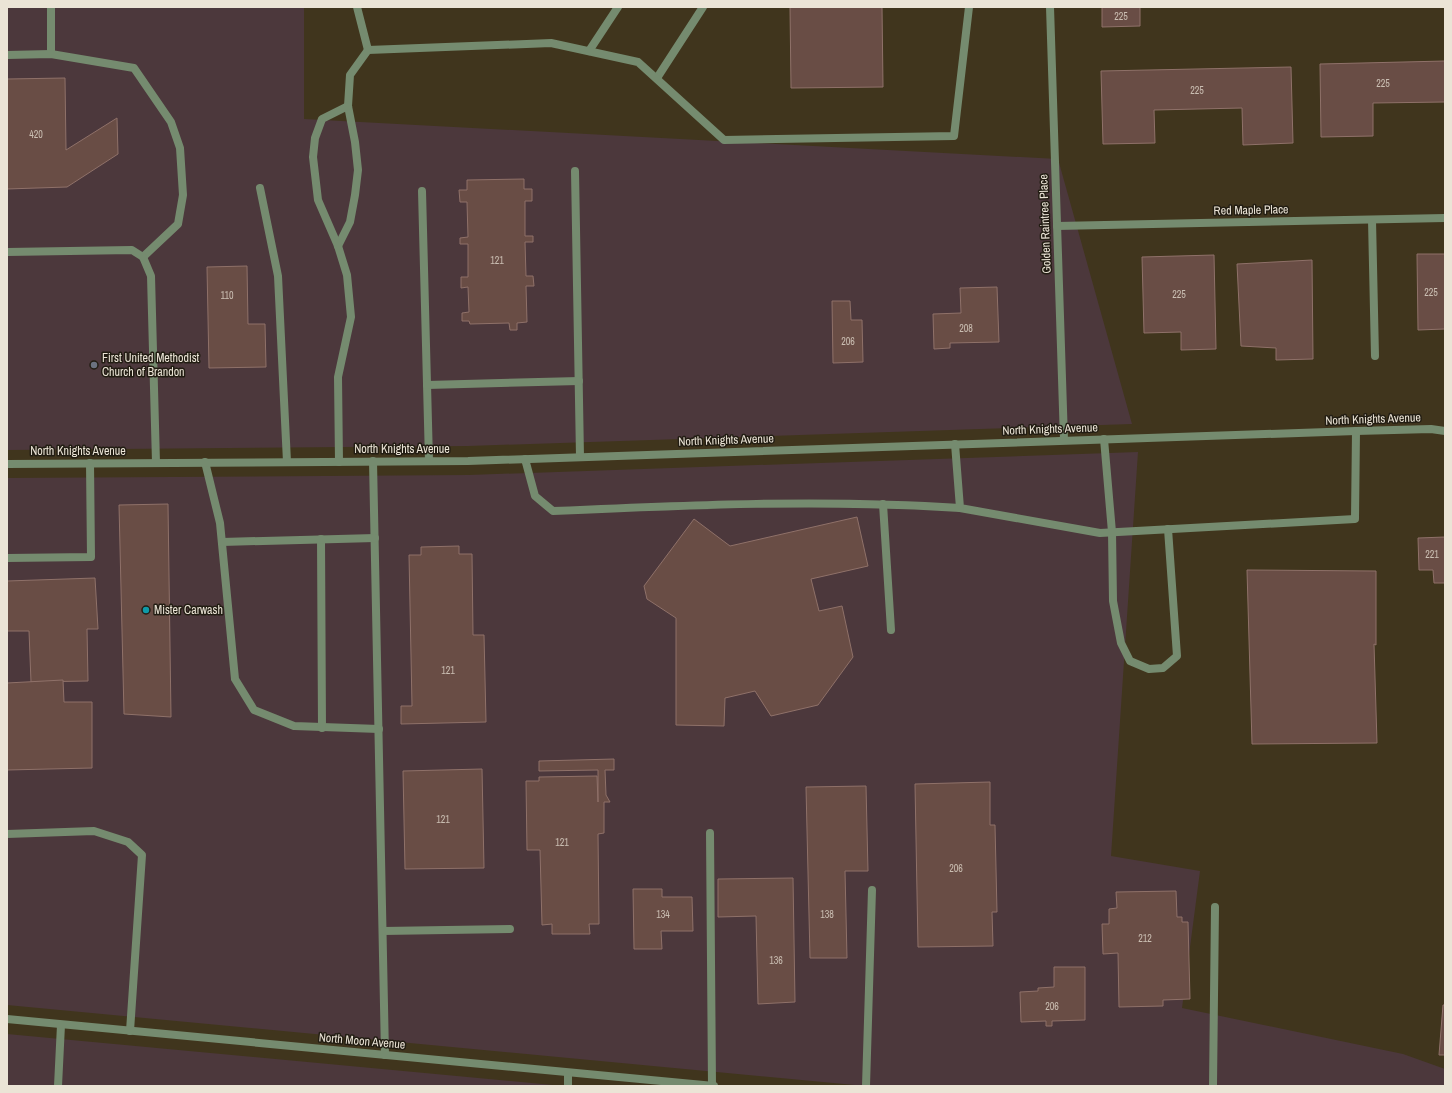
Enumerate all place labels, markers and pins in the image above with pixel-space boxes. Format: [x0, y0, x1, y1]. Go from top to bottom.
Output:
place label: First United Methodist Church of Brandon [102, 350, 200, 380]
marker: First United Methodist Church of Brandon [89, 360, 99, 370]
place label: Mister Carwash [154, 602, 223, 618]
marker: Mister Carwash [141, 605, 151, 615]

